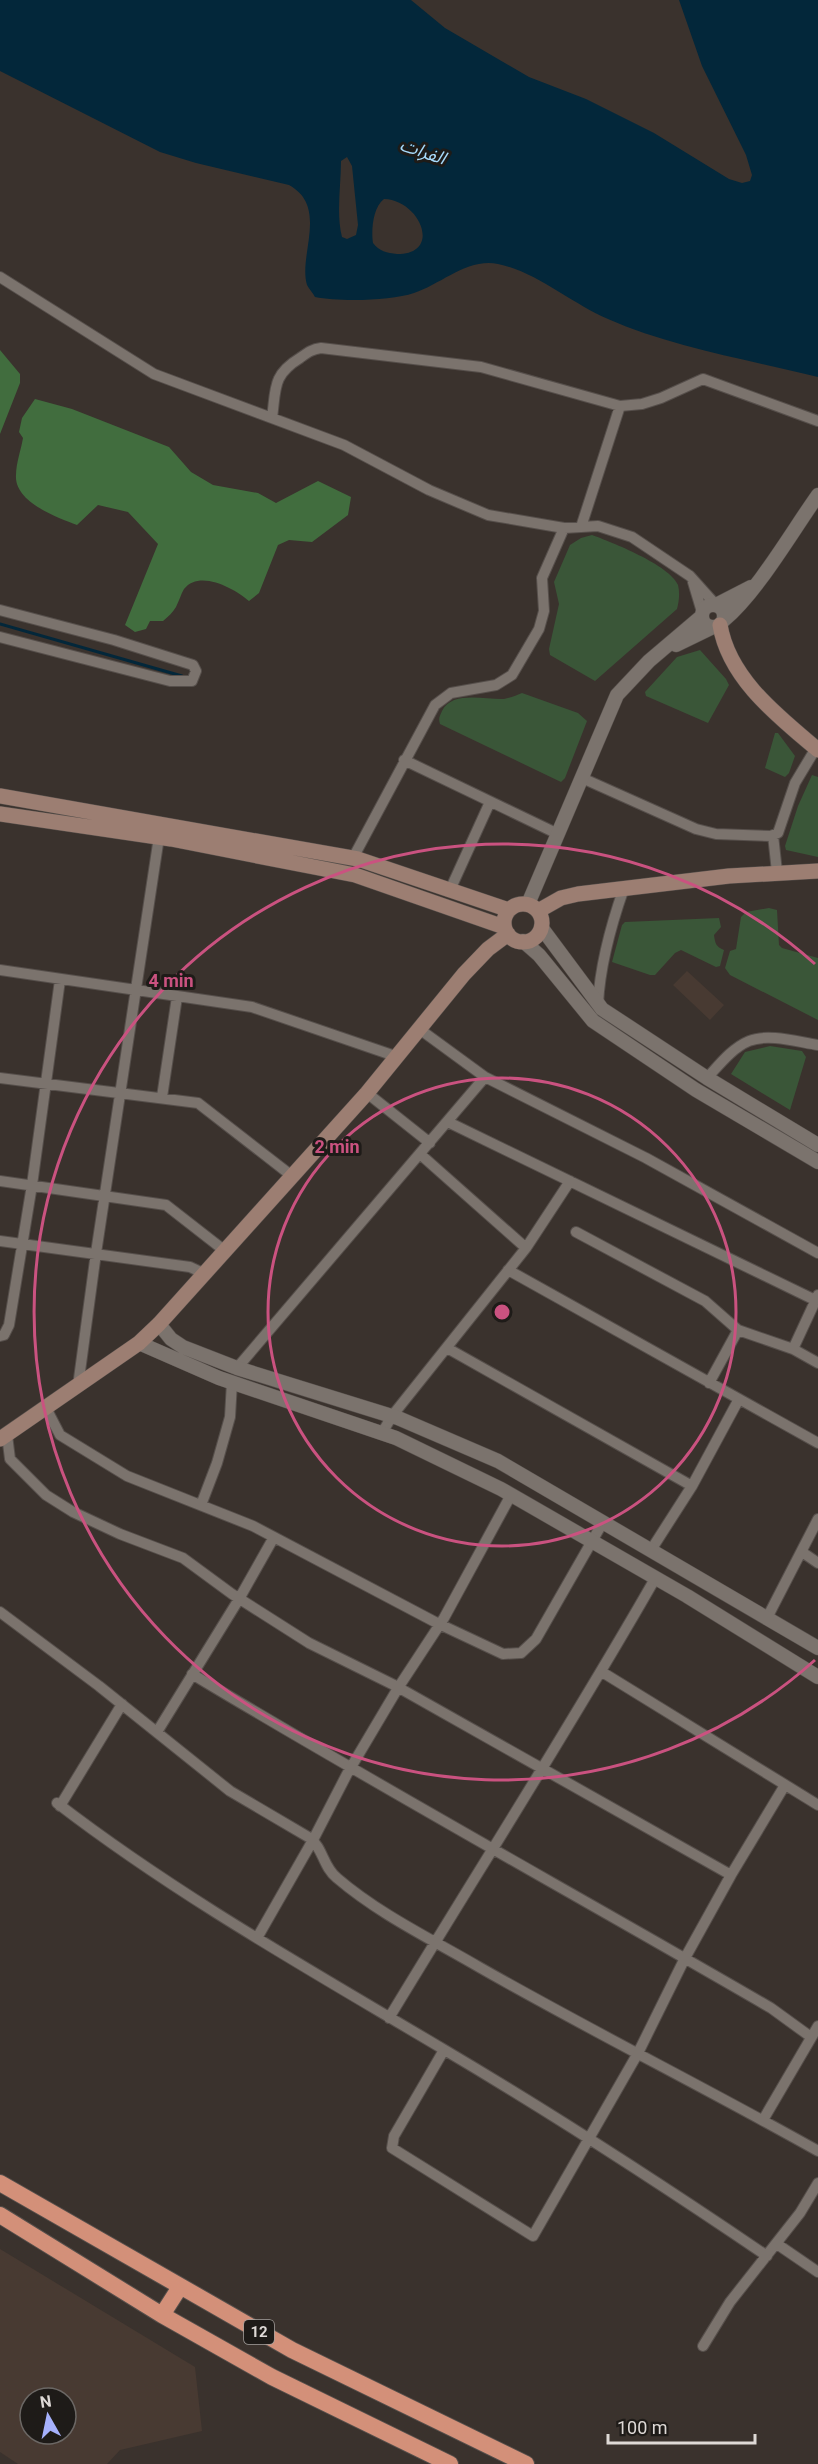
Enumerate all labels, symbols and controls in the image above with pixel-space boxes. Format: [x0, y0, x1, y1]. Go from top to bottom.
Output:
water label: الفرات [397, 133, 450, 170]
text: 4 min [148, 970, 194, 991]
text: 2 min [314, 1136, 360, 1157]
centre of rings [492, 1302, 512, 1322]
road number: 12 [244, 2320, 274, 2344]
north arrow [18, 2386, 78, 2446]
text: N [39, 2391, 53, 2412]
scale bar [608, 2407, 755, 2445]
text: 100 m [617, 2417, 668, 2438]

